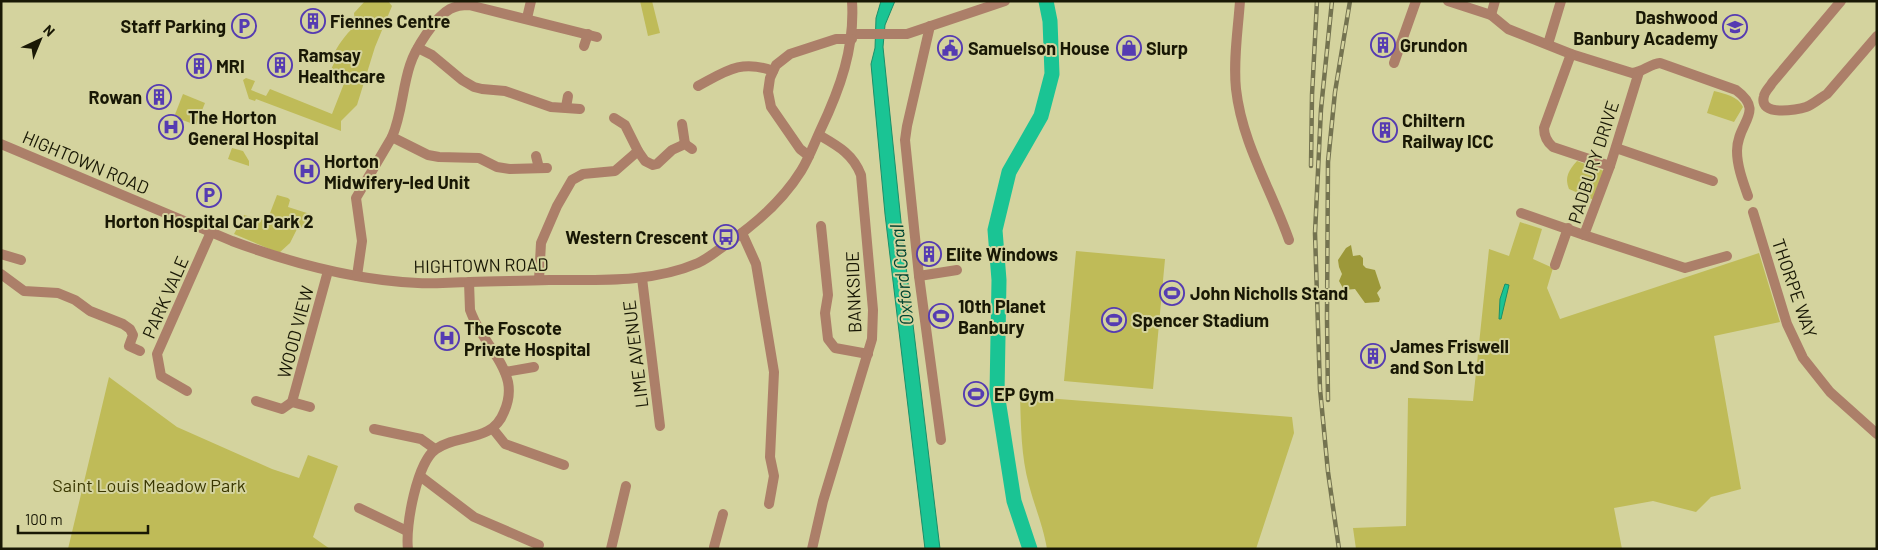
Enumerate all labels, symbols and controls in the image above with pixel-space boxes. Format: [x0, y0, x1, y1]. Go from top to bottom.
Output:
place label: Dashwood Banbury Academy [1573, 6, 1718, 49]
building icon: Fiennes Centre [300, 8, 326, 34]
place label: Fiennes Centre [330, 10, 451, 32]
parking icon: Staff Parking [231, 13, 257, 39]
school or university icon: Dashwood Banbury Academy [1722, 14, 1748, 40]
north arrow [15, 15, 65, 65]
place label: Staff Parking [121, 15, 226, 37]
text: N [40, 21, 59, 40]
building icon: Grundon [1370, 32, 1396, 58]
place label: Grundon [1400, 34, 1468, 56]
public building icon: Samuelson House [937, 35, 963, 61]
shop icon: Slurp [1116, 35, 1142, 61]
place label: Samuelson House [968, 37, 1110, 59]
place label: Slurp [1146, 37, 1188, 59]
place label: Ramsay Healthcare [298, 44, 385, 87]
building icon: Ramsay Healthcare [267, 52, 293, 78]
building icon: MRI [186, 53, 212, 79]
place label: MRI [216, 55, 245, 77]
building icon: Rowan [146, 84, 172, 110]
place label: Rowan [89, 86, 142, 108]
street label: PADBURY DRIVE [1563, 98, 1623, 226]
place label: The Horton General Hospital [188, 106, 319, 149]
place label: Chiltern Railway ICC [1402, 109, 1494, 152]
hospital icon: The Horton General Hospital [158, 114, 184, 140]
building icon: Chiltern Railway ICC [1372, 117, 1398, 143]
street label: HIGHTOWN ROAD [19, 125, 153, 199]
place label: Horton Midwifery-led Unit [324, 150, 470, 193]
hospital icon: Horton Midwifery-led Unit [294, 158, 320, 184]
parking icon: Horton Hospital Car Park 2 [196, 182, 222, 208]
place label: Horton Hospital Car Park 2 [104, 210, 314, 232]
water label: Oxford Canal [884, 223, 918, 327]
bus stop icon: Western Crescent [713, 224, 739, 250]
place label: Western Crescent [565, 226, 708, 248]
street label: THORPE WAY [1768, 236, 1822, 340]
building icon: Elite Windows [916, 241, 942, 267]
place label: Elite Windows [946, 243, 1058, 265]
street label: BANKSIDE [841, 251, 865, 333]
street label: PARK VALE [137, 252, 193, 342]
street label: HIGHTOWN ROAD [413, 253, 549, 277]
sports icon: John Nicholls Stand [1159, 280, 1185, 306]
place label: John Nicholls Stand [1190, 282, 1348, 304]
street label: WOOD VIEW [272, 283, 318, 381]
place label: 10th Planet Banbury [958, 295, 1046, 338]
street label: LIME AVENUE [617, 299, 653, 409]
sports icon: 10th Planet Banbury [928, 303, 954, 329]
sports icon: Spencer Stadium [1101, 307, 1127, 333]
place label: Spencer Stadium [1132, 309, 1269, 331]
place label: The Foscote Private Hospital [464, 317, 590, 360]
hospital icon: The Foscote Private Hospital [434, 325, 460, 351]
place label: James Friswell and Son Ltd [1390, 335, 1509, 378]
building icon: James Friswell and Son Ltd [1360, 343, 1386, 369]
sports icon: EP Gym [963, 381, 989, 407]
place label: EP Gym [994, 383, 1054, 405]
park label: Saint Louis Meadow Park [52, 474, 246, 496]
scale bar [18, 502, 148, 534]
text: 100 m [25, 510, 63, 528]

